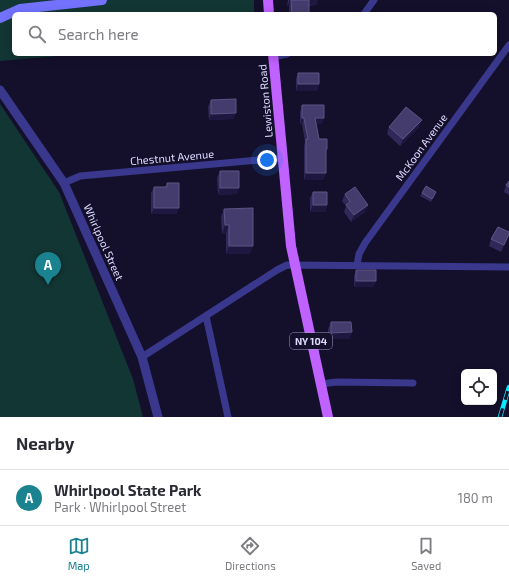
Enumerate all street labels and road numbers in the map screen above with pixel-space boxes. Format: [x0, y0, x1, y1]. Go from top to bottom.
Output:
street label: Lewiston Road [255, 64, 275, 138]
street label: McKoon Avenue [392, 111, 450, 183]
street label: Chestnut Avenue [129, 147, 215, 167]
street label: Whirlpool Street [81, 202, 127, 282]
road number: NY 104 [290, 333, 332, 349]

